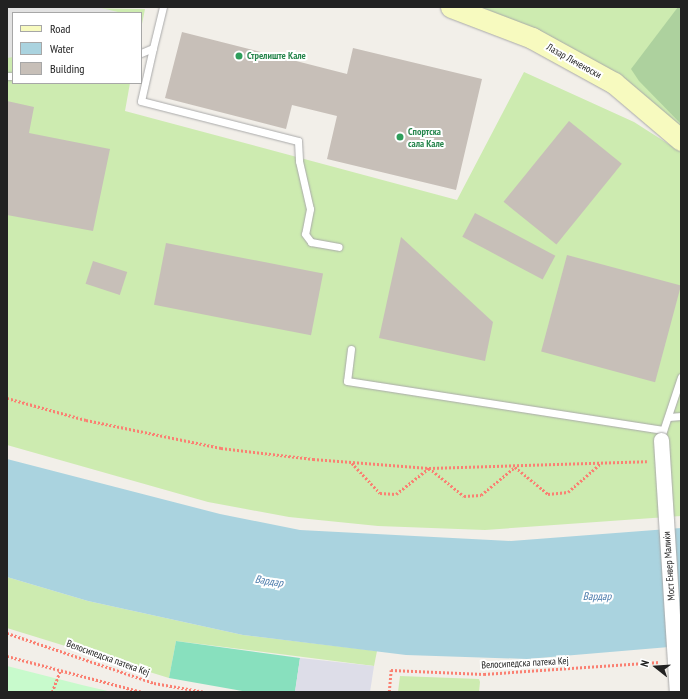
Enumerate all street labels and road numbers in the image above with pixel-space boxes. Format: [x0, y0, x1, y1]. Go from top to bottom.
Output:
street label: Лазар Личеноски [544, 41, 604, 81]
street label: Мост Енвер Малиќи [661, 531, 677, 601]
street label: Велосипедска патека Кеј [65, 637, 151, 679]
street label: Велосипедска патека Кеј [481, 655, 569, 671]

